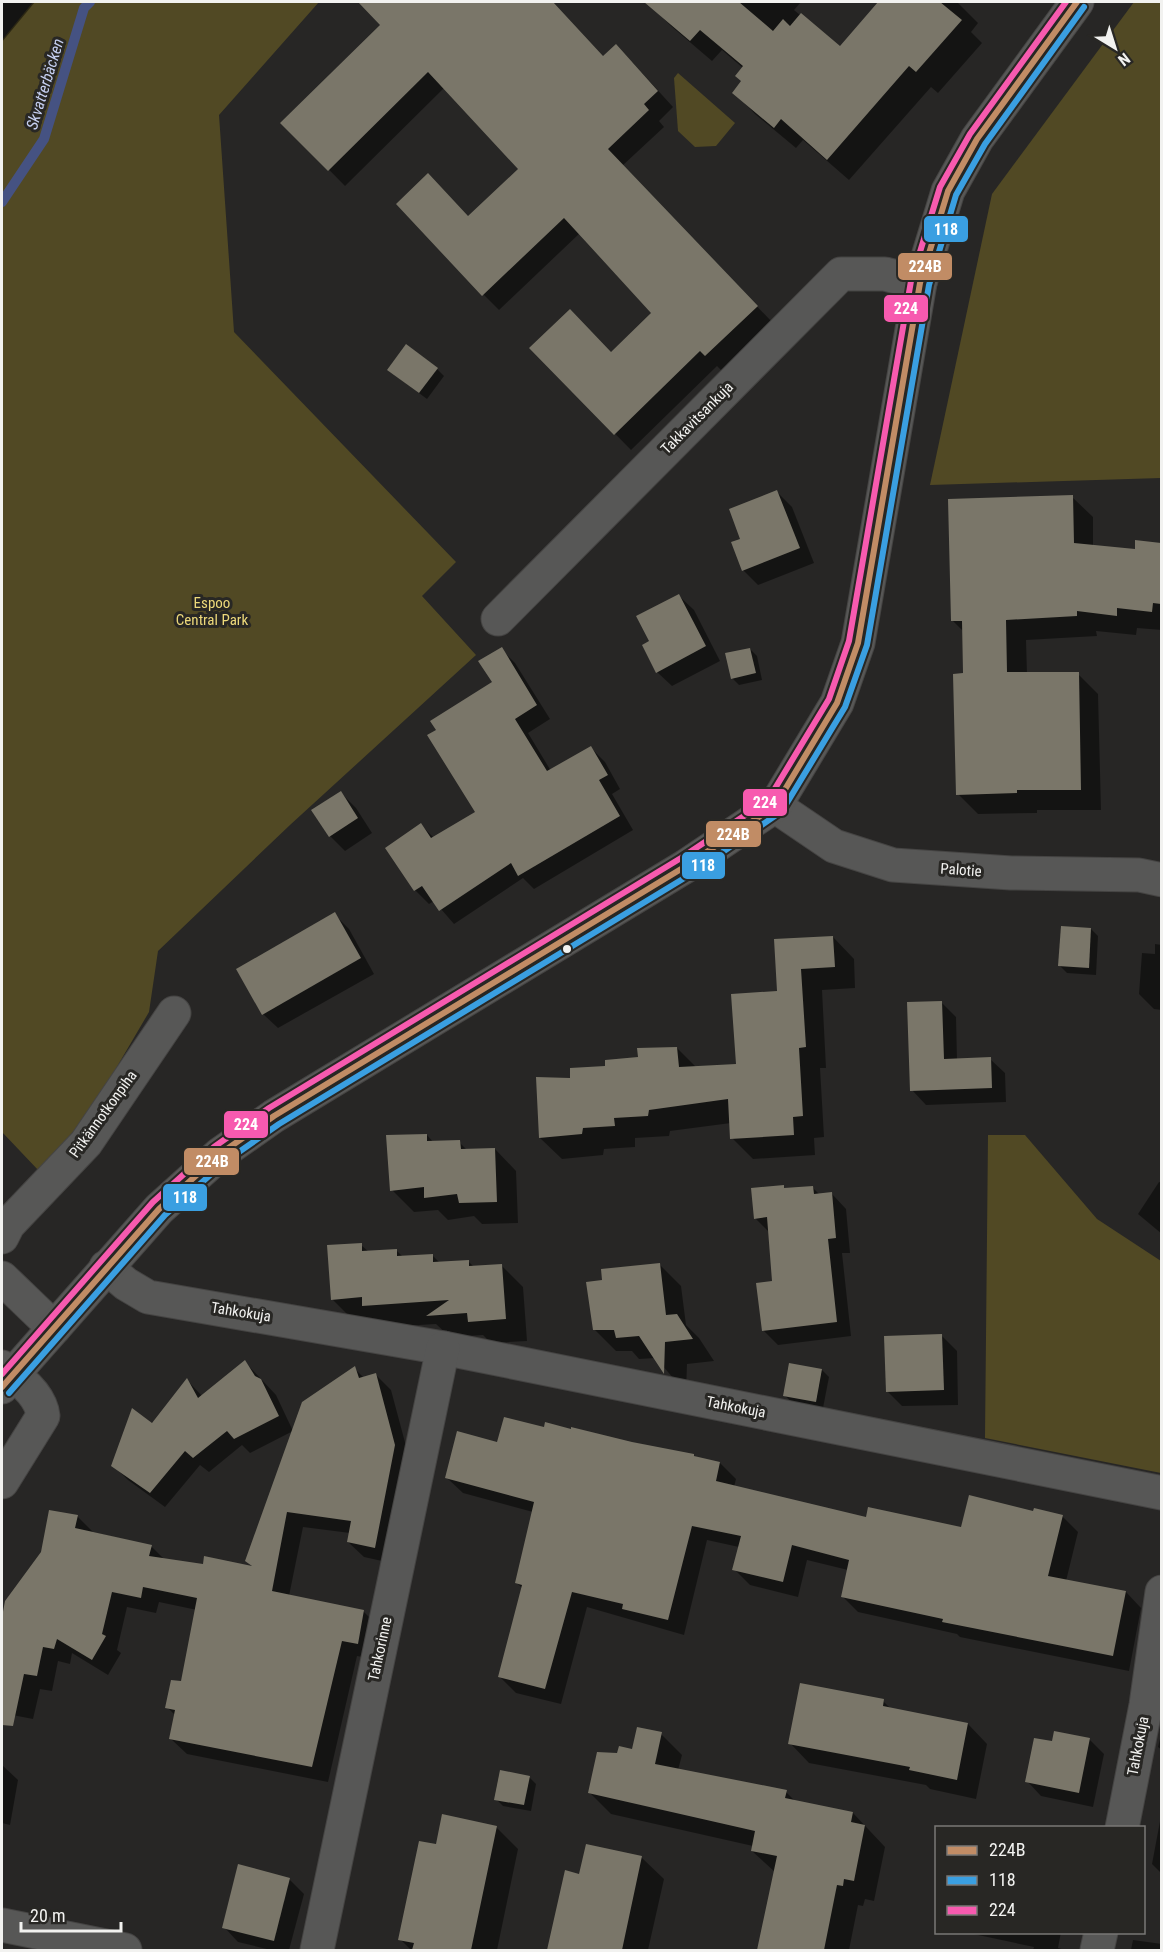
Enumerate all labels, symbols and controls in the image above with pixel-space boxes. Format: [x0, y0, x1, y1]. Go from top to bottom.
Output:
north arrow [1085, 18, 1145, 78]
water label: Skvatterbäcken [22, 36, 68, 132]
text: N [1114, 49, 1134, 70]
line badge: 118 [923, 215, 969, 243]
text: 118 [934, 220, 958, 239]
line badge: 224B [897, 252, 953, 281]
text: 224B [908, 257, 942, 276]
line badge: 224 [883, 294, 929, 323]
text: 224 [894, 299, 918, 318]
street label: Takkavitsankuja [657, 378, 737, 458]
park label: Espoo Central Park [176, 594, 248, 629]
line badge: 224 [742, 788, 788, 817]
text: 224 [753, 793, 777, 812]
line badge: 224B [705, 820, 762, 848]
text: 224B [716, 825, 750, 844]
line badge: 118 [681, 851, 726, 880]
text: 118 [691, 856, 715, 875]
street label: Palotie [940, 860, 982, 880]
unlabelled marker [561, 943, 573, 955]
street label: Pitkännotkonpiha [65, 1067, 141, 1161]
line badge: 224 [223, 1110, 269, 1139]
text: 224 [234, 1115, 258, 1134]
line badge: 224B [183, 1147, 240, 1176]
text: 224B [195, 1152, 229, 1171]
line badge: 118 [162, 1183, 208, 1212]
text: 118 [173, 1188, 197, 1207]
street label: Tahkokuja [210, 1298, 272, 1326]
street label: Tahkokuja [705, 1392, 767, 1422]
street label: Tahkorinne [364, 1615, 396, 1683]
street label: Tahkokuja [1123, 1715, 1153, 1777]
legend [935, 1826, 1145, 1934]
text: 224B [989, 1839, 1025, 1860]
text: 118 [989, 1869, 1016, 1890]
scale bar [21, 1895, 122, 1933]
text: 224 [989, 1899, 1016, 1920]
text: 20 m [30, 1905, 65, 1926]

